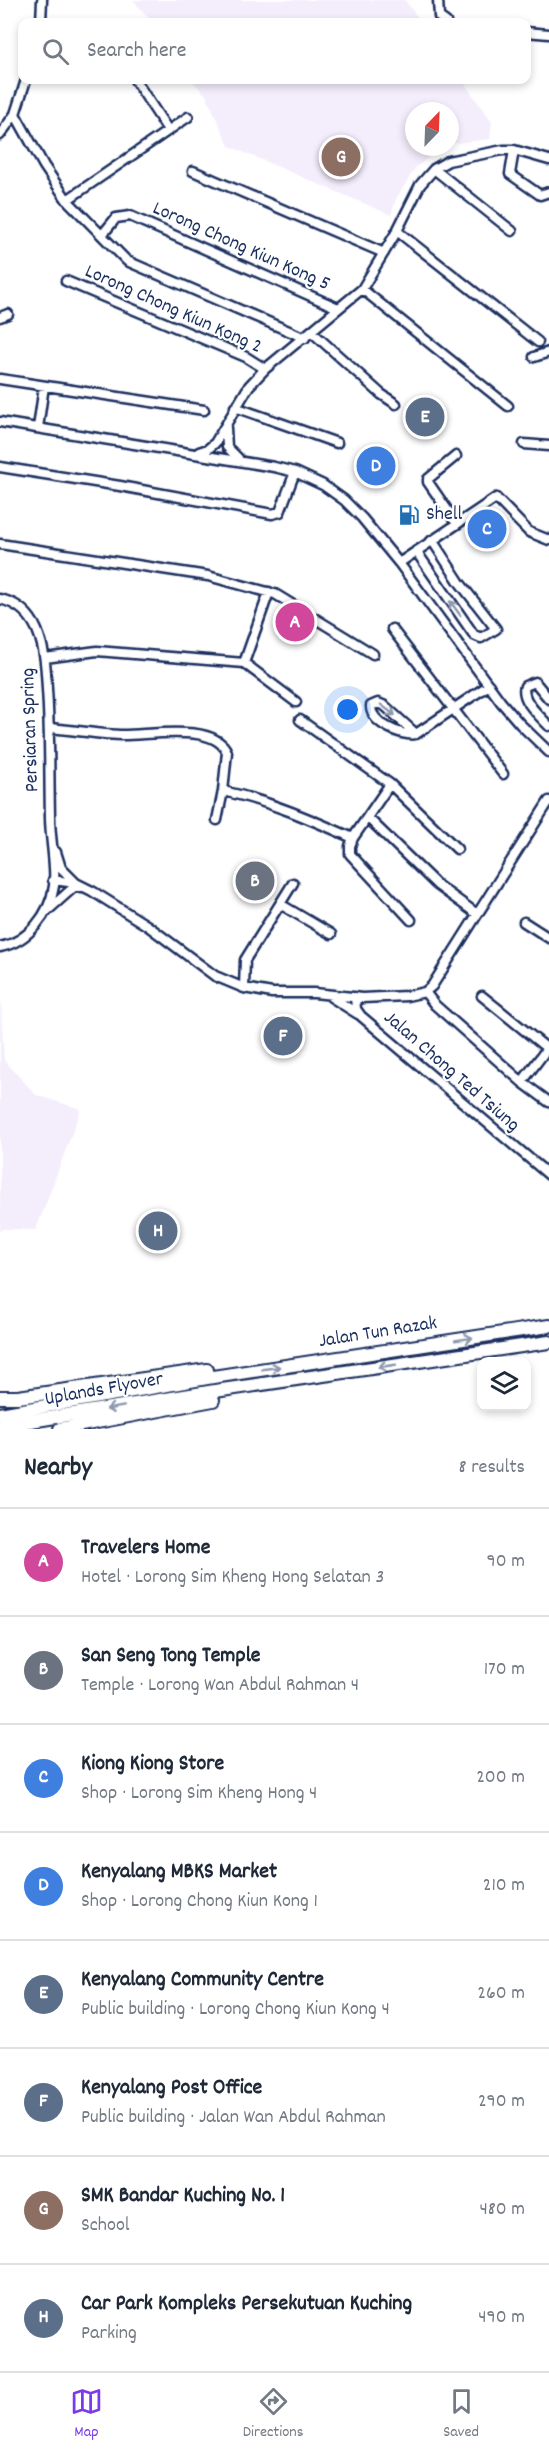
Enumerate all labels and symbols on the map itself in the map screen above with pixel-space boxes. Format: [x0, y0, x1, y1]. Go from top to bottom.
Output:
north arrow [405, 102, 459, 156]
pin: G [322, 134, 360, 180]
street label: Lorong Chong Kiun Kong 5 [148, 195, 334, 299]
street label: Lorong Chong Kiun Kong 2 [80, 258, 266, 362]
pin: E [406, 394, 444, 440]
pin: D [356, 444, 395, 488]
place label: Shell [426, 501, 463, 529]
fuel station icon: Shell [397, 503, 421, 527]
pin: C [468, 506, 506, 552]
pin: A [276, 600, 314, 644]
one-way arrow [449, 601, 461, 617]
street label: Persiaran Spring [15, 667, 47, 793]
your location [333, 695, 362, 724]
one-way arrow [379, 704, 395, 716]
pin: B [236, 858, 274, 904]
street label: Jalan Chong Ted Tsiung [377, 1005, 525, 1139]
pin: F [264, 1014, 302, 1058]
pin: H [138, 1208, 178, 1254]
street label: Jalan Tun Razak [317, 1310, 439, 1356]
one-way arrow [453, 1334, 473, 1345]
one-way arrow [378, 1360, 398, 1371]
one-way arrow [260, 1363, 280, 1374]
street label: Uplands Flyover [43, 1366, 166, 1414]
one-way arrow [106, 1403, 126, 1414]

